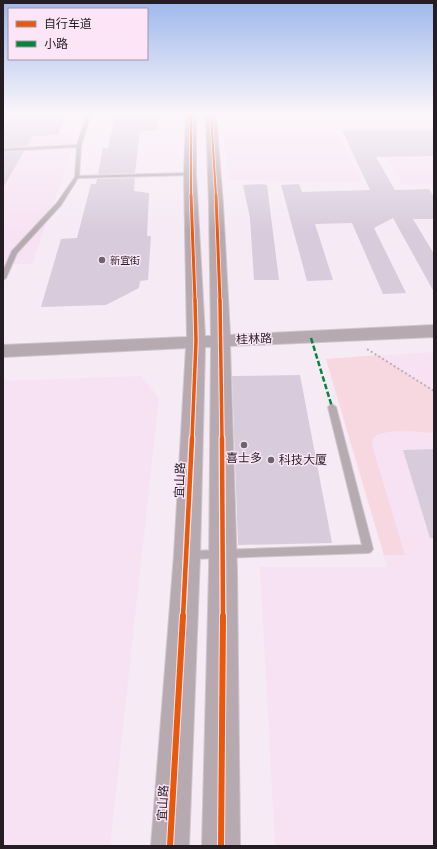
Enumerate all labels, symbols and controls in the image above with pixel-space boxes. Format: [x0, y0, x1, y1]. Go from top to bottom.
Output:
legend [8, 8, 148, 60]
text: 自行车道 [44, 15, 92, 33]
text: 小路 [44, 35, 68, 53]
place label: 新宜街 [110, 253, 140, 268]
marker: 新宜街 [97, 255, 107, 265]
street label: 桂林路 [236, 329, 272, 349]
marker: 喜士多 [239, 440, 249, 450]
place label: 喜士多 [226, 449, 262, 467]
place label: 科技大厦 [279, 451, 327, 469]
marker: 科技大厦 [266, 455, 276, 465]
street label: 宜山路 [170, 462, 190, 498]
street label: 宜山路 [153, 785, 173, 821]

